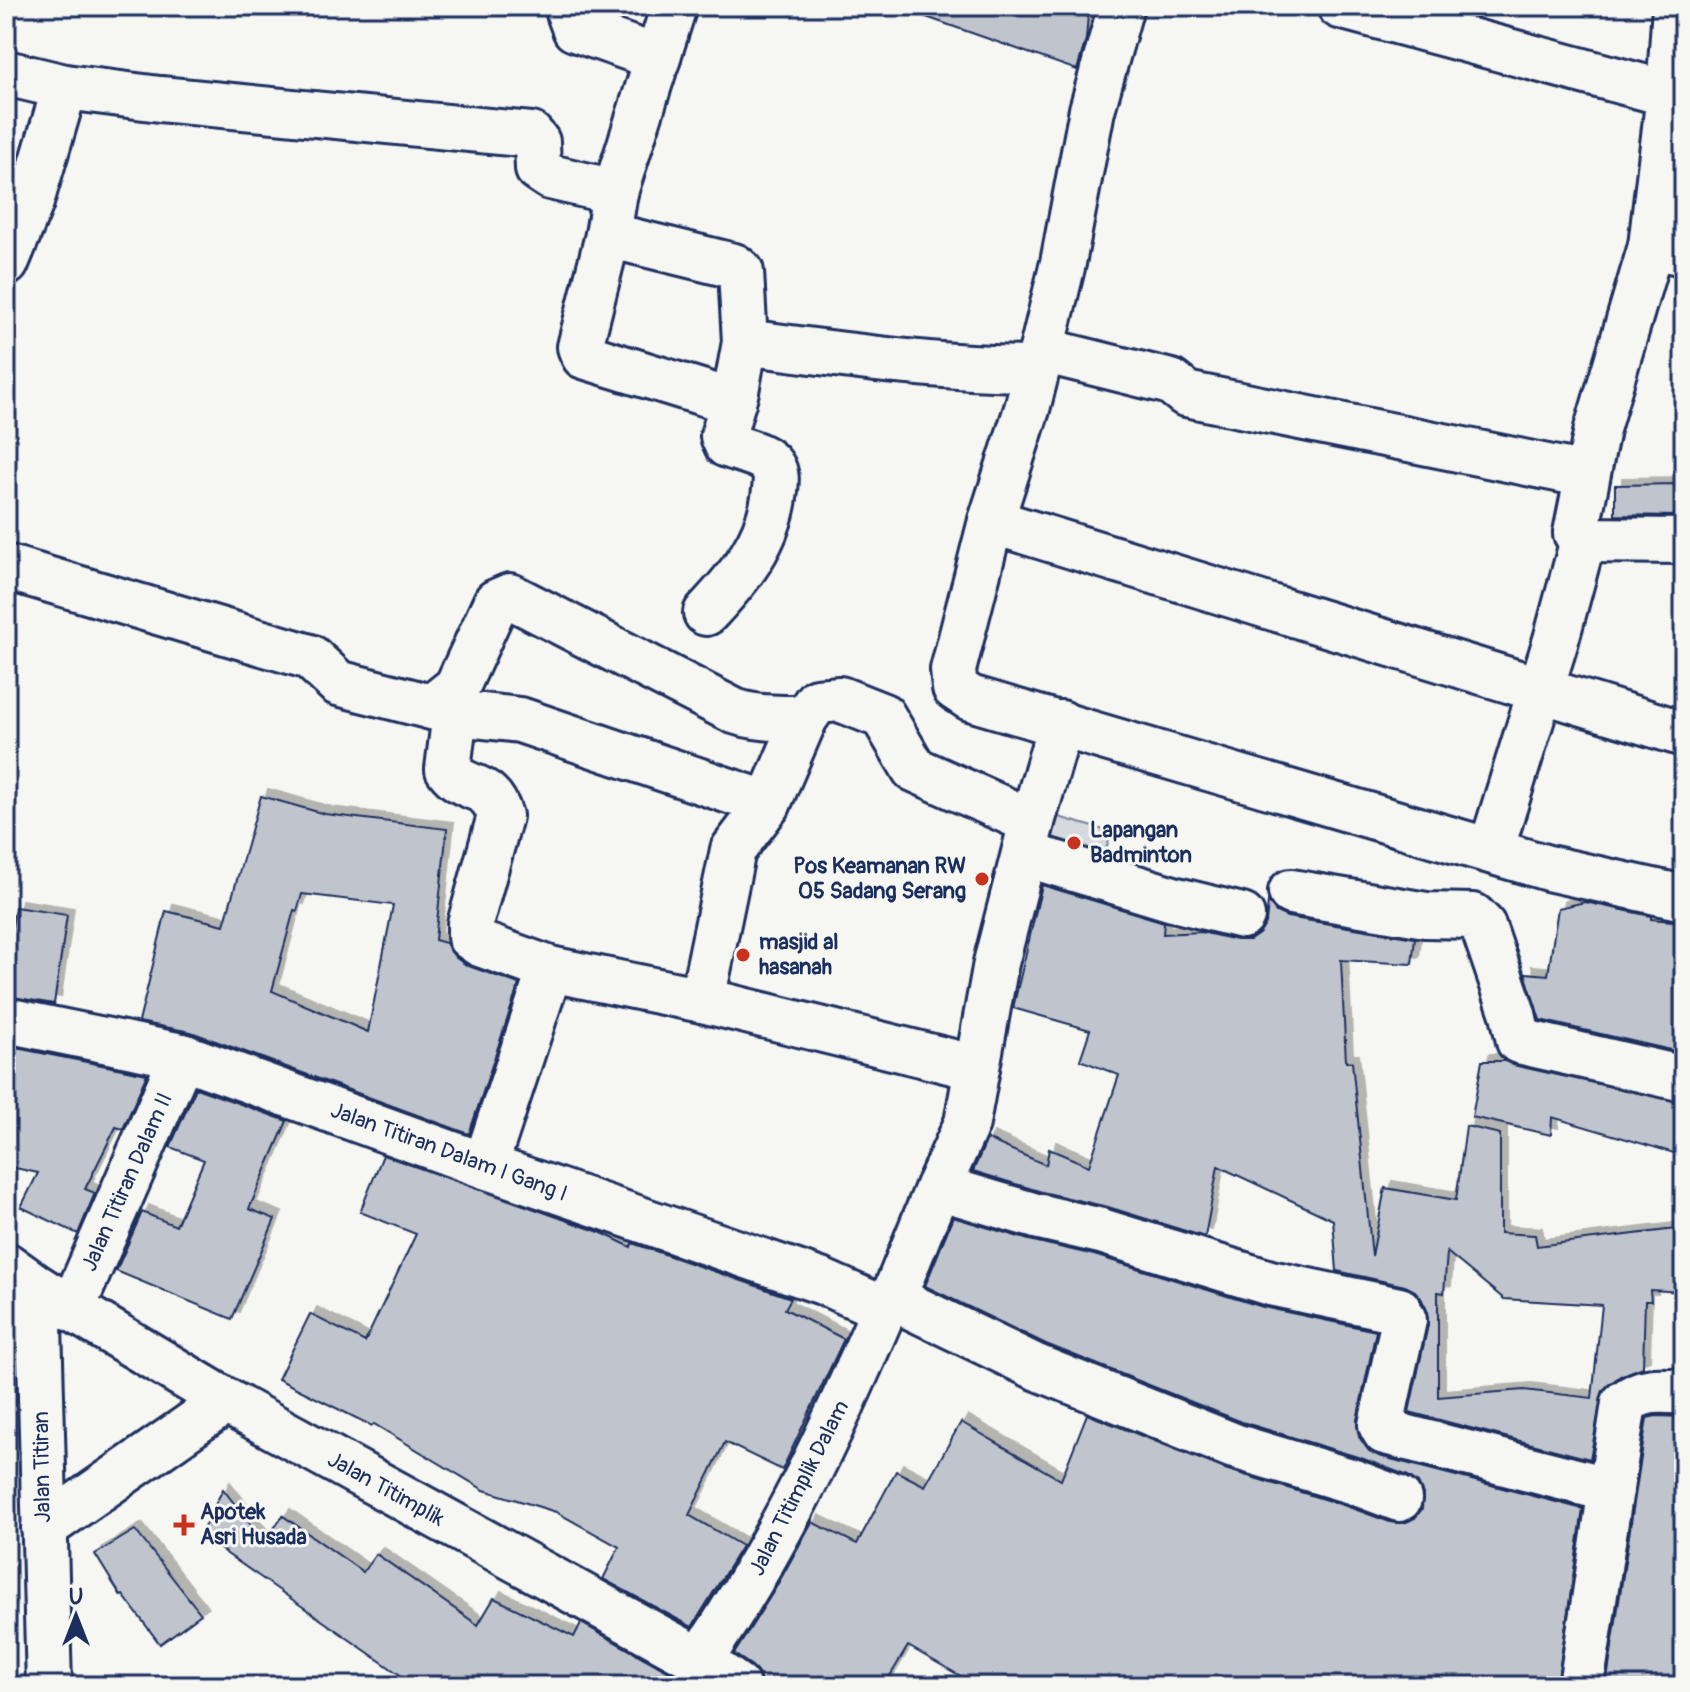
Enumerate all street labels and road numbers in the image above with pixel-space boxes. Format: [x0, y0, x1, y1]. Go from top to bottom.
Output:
street label: Jalan Titiran Dalam II [75, 1088, 179, 1276]
street label: Jalan Titiran Dalam I Gang I [327, 1096, 571, 1208]
street label: Jalan Titimplik Dalam [743, 1396, 855, 1580]
street label: Jalan Titiran [27, 1411, 57, 1523]
street label: Jalan Titimplik [323, 1445, 449, 1533]

